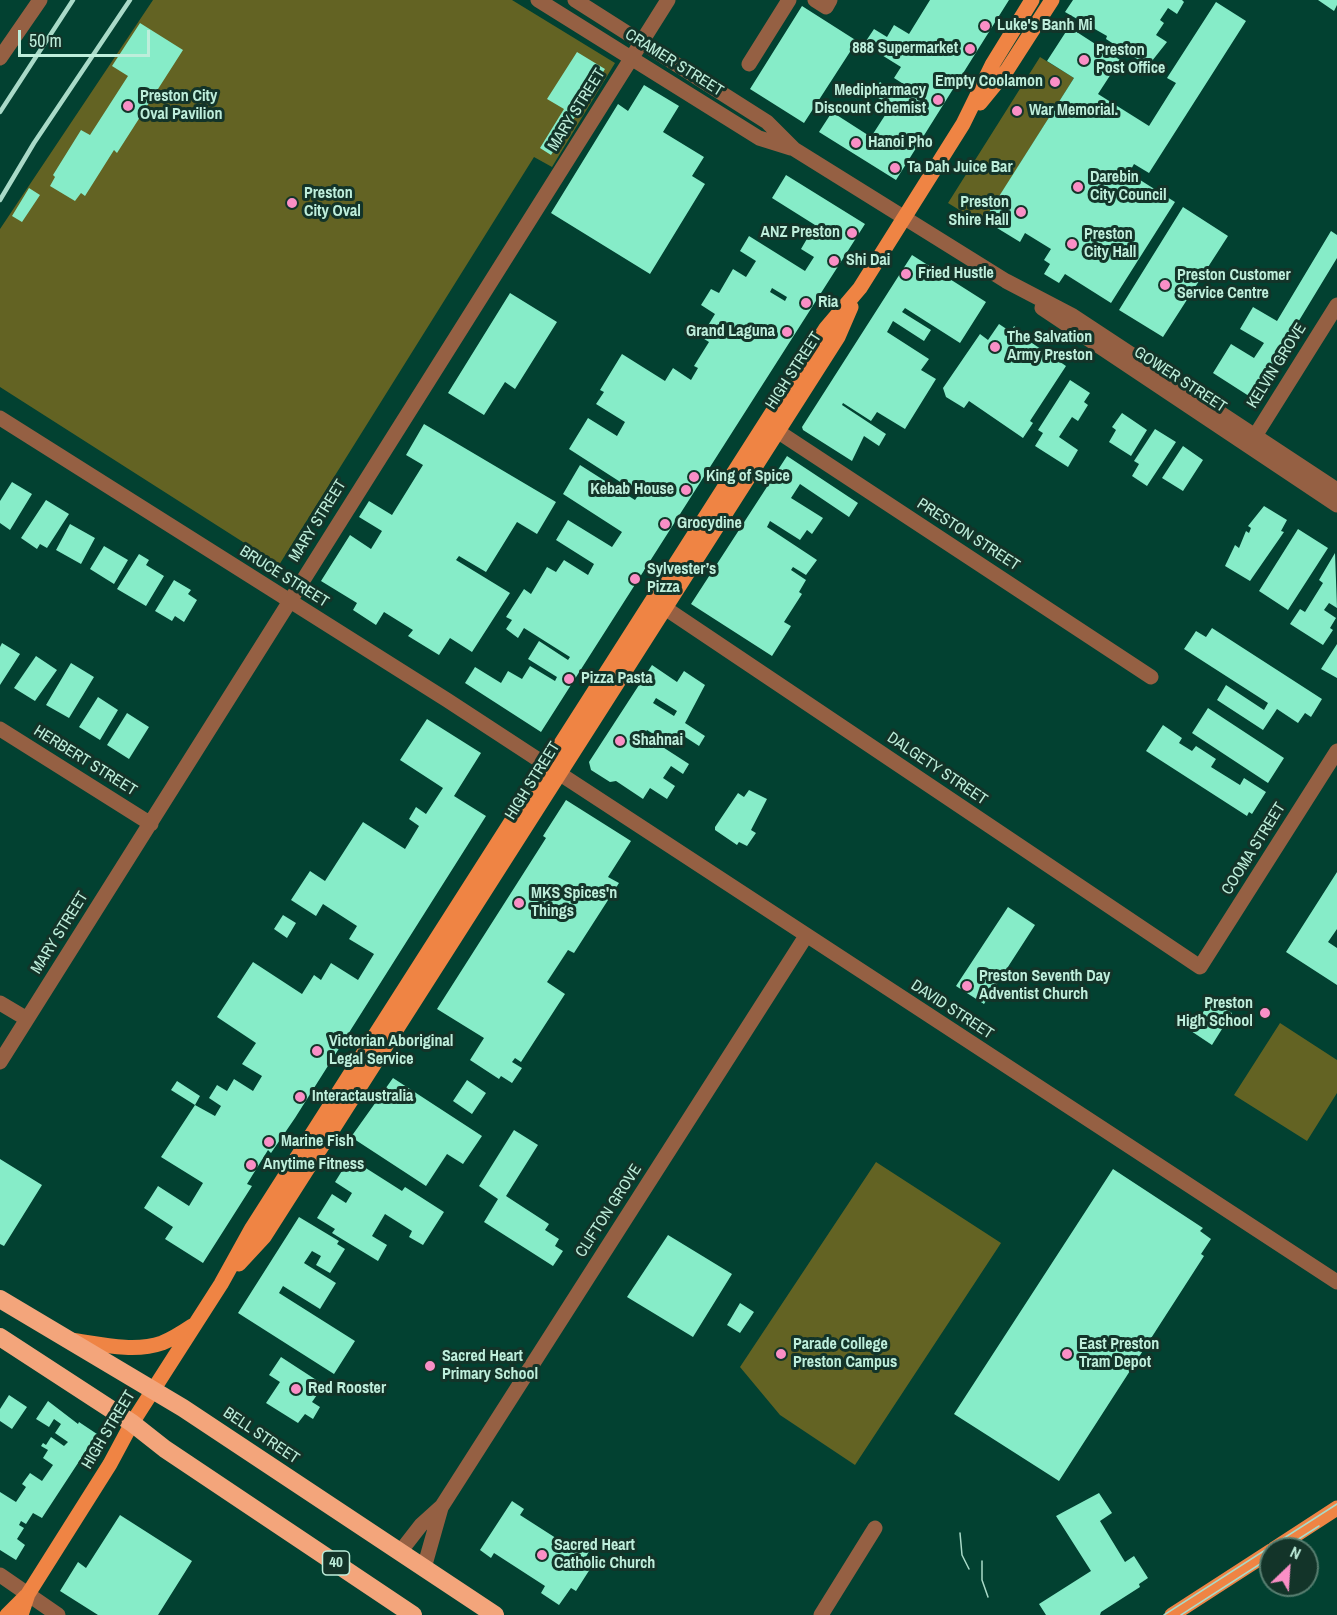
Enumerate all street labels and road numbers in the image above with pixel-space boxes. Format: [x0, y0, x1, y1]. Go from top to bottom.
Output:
street label: CRAMER STREET [621, 25, 727, 101]
street label: MARY STREET [544, 65, 610, 155]
street label: KELVIN GROVE [1243, 320, 1311, 412]
street label: HIGH STREET [762, 329, 826, 413]
street label: GOWER STREET [1130, 343, 1230, 417]
street label: MARY STREET [285, 476, 351, 566]
street label: PRESTON STREET [913, 495, 1023, 575]
street label: BRUCE STREET [236, 542, 332, 612]
street label: HERBERT STREET [30, 722, 140, 800]
street label: DALGETY STREET [883, 728, 991, 810]
street label: HIGH STREET [501, 739, 565, 823]
street label: COOMA STREET [1218, 799, 1290, 899]
street label: MARY STREET [27, 888, 93, 978]
street label: DAVID STREET [907, 976, 997, 1044]
street label: CLIFTON GROVE [572, 1161, 646, 1261]
street label: HIGH STREET [78, 1387, 140, 1473]
street label: BELL STREET [219, 1404, 303, 1468]
road number: 40 [322, 1551, 350, 1575]

